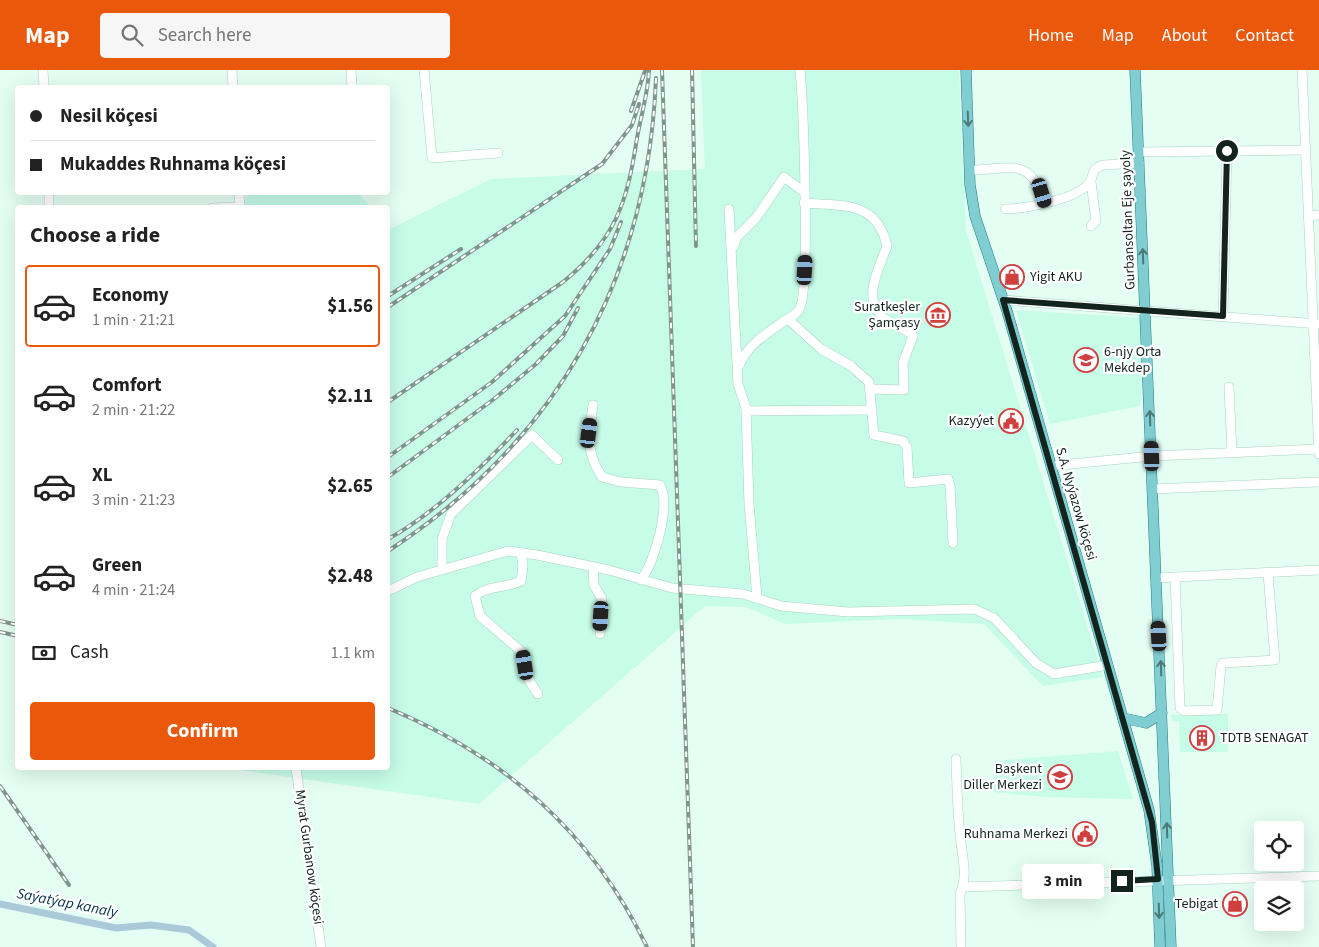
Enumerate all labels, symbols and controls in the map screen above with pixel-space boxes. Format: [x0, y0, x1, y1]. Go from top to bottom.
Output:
search box [100, 13, 450, 58]
text: Map [25, 18, 70, 53]
icon: search [118, 21, 146, 49]
text: Search here [158, 22, 251, 49]
text: Home [1028, 23, 1074, 48]
text: Map [1102, 23, 1134, 48]
text: About [1162, 23, 1207, 48]
text: Contact [1235, 23, 1294, 48]
text: Nesil köçesi [60, 103, 158, 130]
one-way arrow [963, 110, 973, 126]
route start [1216, 140, 1238, 162]
street label: Gurbansoltan Eje şayoly [1116, 149, 1140, 290]
text: Mukaddes Ruhnama köçesi [60, 151, 286, 178]
car [1030, 176, 1053, 210]
text: Choose a ride [30, 219, 160, 251]
one-way arrow [1139, 248, 1148, 264]
car [796, 255, 813, 285]
shop icon: Yigit AKU [999, 264, 1025, 290]
place label: Yigit AKU [1029, 267, 1083, 287]
text: Economy [92, 282, 169, 309]
icon: car [32, 284, 77, 329]
text: $1.56 [327, 293, 373, 320]
place label: Suratkeşler Şamçasy [854, 297, 920, 333]
museum icon: Suratkeşler Şamçasy [925, 302, 951, 328]
text: 1 min · 21:21 [92, 309, 175, 331]
place label: 6-njy Orta Mekdep [1104, 342, 1161, 378]
school or university icon: 6-njy Orta Mekdep [1073, 347, 1099, 373]
text: Comfort [92, 372, 162, 399]
icon: car [32, 374, 77, 419]
text: $2.11 [327, 383, 373, 410]
text: 2 min · 21:22 [92, 399, 175, 421]
public building icon: Kazyýet [998, 408, 1024, 434]
one-way arrow [1146, 410, 1155, 426]
place label: Kazyýet [948, 411, 994, 431]
car [579, 417, 598, 449]
car [1143, 441, 1160, 471]
street label: S.A. Nyýazow köçesi [1050, 445, 1102, 563]
text: XL [92, 462, 113, 489]
icon: car [32, 464, 77, 509]
text: $2.65 [327, 473, 373, 500]
text: 3 min · 21:23 [92, 489, 175, 511]
text: Green [92, 552, 142, 579]
icon: car [32, 554, 77, 599]
text: $2.48 [327, 563, 373, 590]
text: 4 min · 21:24 [92, 579, 175, 601]
car [592, 601, 609, 631]
car [1150, 621, 1167, 651]
icon: cash [30, 639, 58, 667]
text: Cash [70, 639, 109, 666]
text: 1.1 km [331, 642, 375, 664]
car [515, 649, 534, 681]
one-way arrow [1156, 660, 1165, 676]
button: Confirm [30, 702, 375, 760]
building icon: TDTB SENAGAT [1189, 725, 1215, 751]
place label: TDTB SENAGAT [1220, 728, 1309, 748]
place label: Başkent Diller Merkezi [963, 759, 1042, 795]
school or university icon: Başkent Diller Merkezi [1047, 764, 1073, 790]
street label: Myrat Gurbanow köçesi [290, 788, 328, 926]
public building icon: Ruhnama Merkezi [1072, 821, 1098, 847]
map controls [1254, 821, 1304, 931]
button: locate [1254, 821, 1304, 871]
one-way arrow [1163, 822, 1172, 838]
place label: Ruhnama Merkezi [964, 824, 1068, 844]
callout: 3 min [1022, 864, 1104, 898]
text: 3 min [1044, 870, 1082, 892]
route end [1111, 870, 1133, 892]
button: layers [1254, 881, 1304, 931]
water label: Saýatýap kanaly [15, 883, 120, 923]
shop icon: Tebigat [1222, 891, 1248, 917]
place label: Tebigat [1175, 894, 1218, 914]
one-way arrow [1154, 902, 1164, 918]

